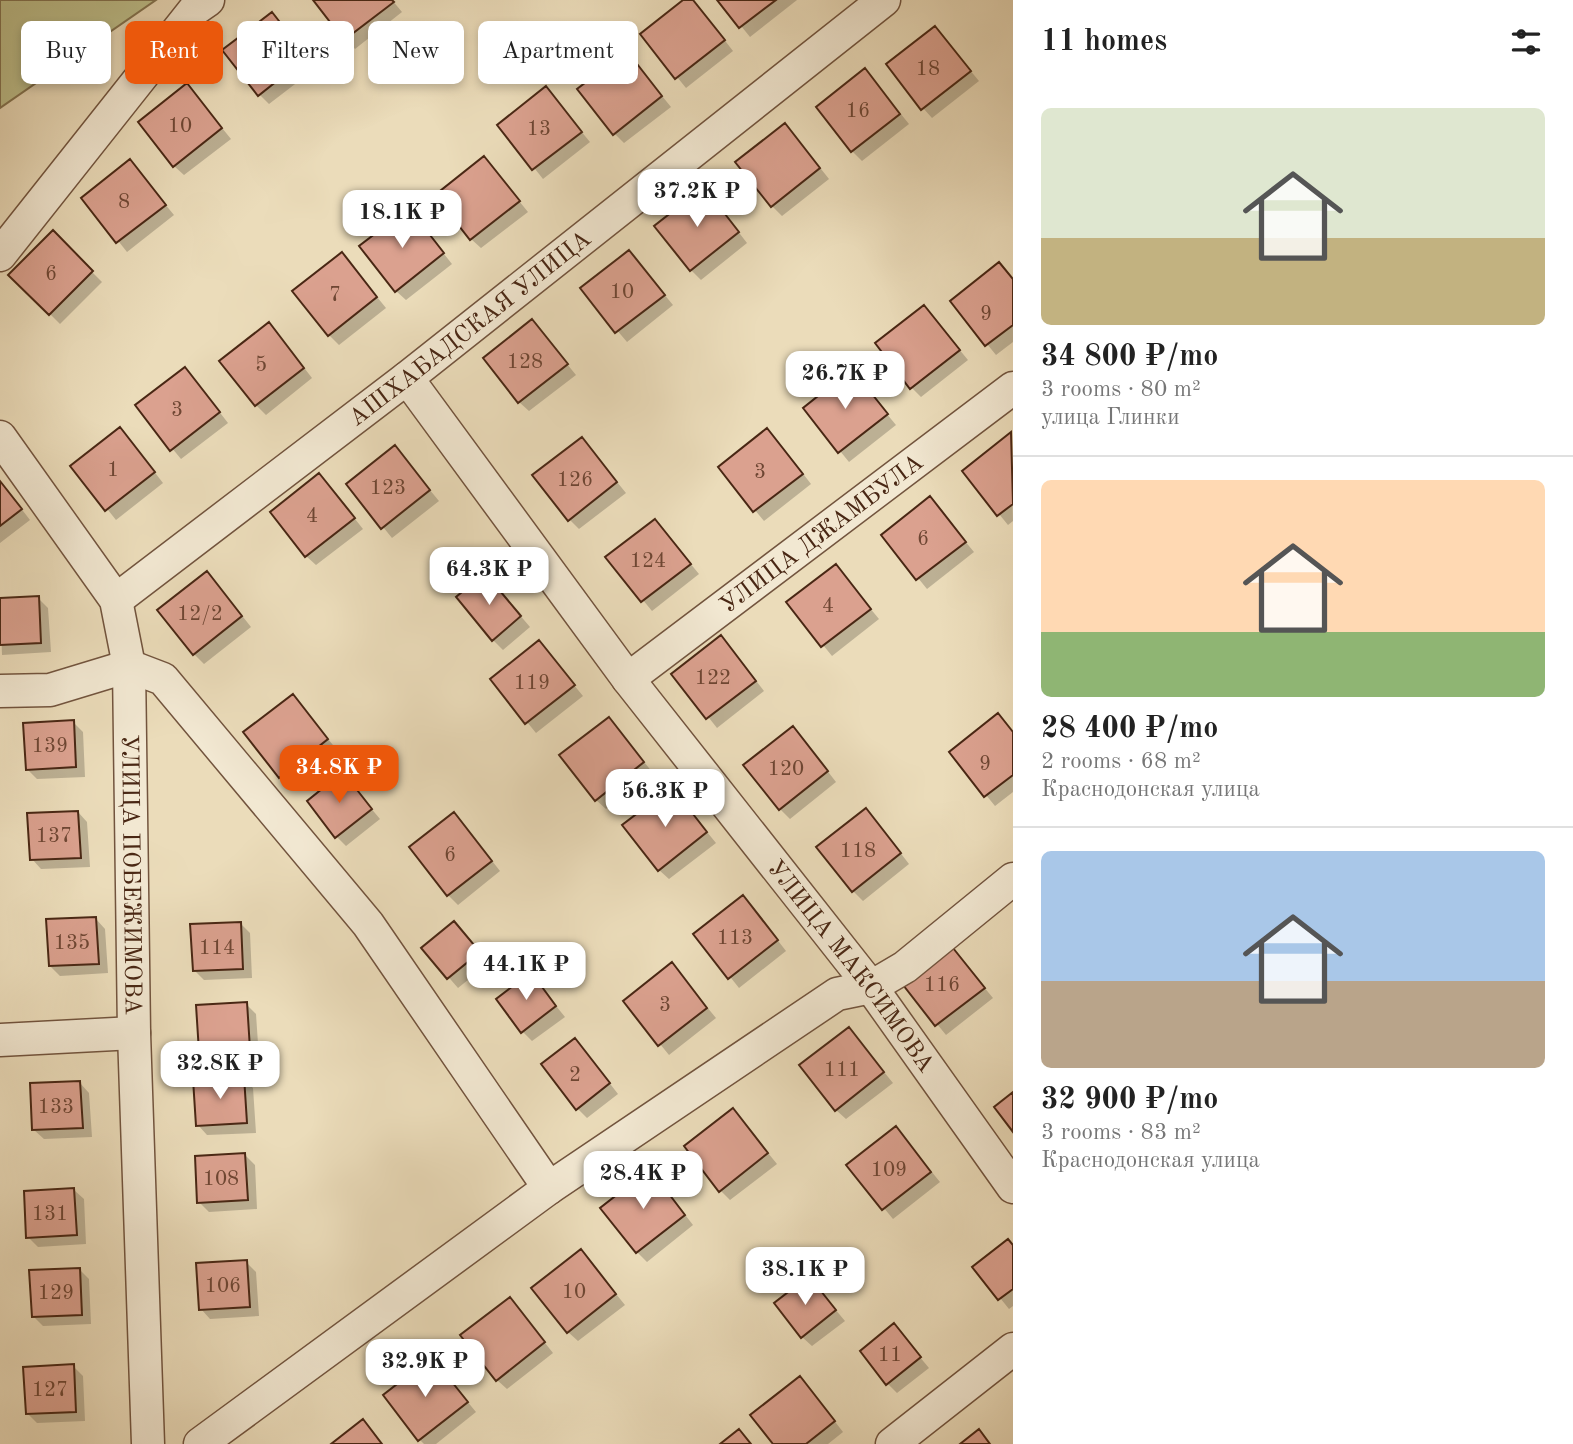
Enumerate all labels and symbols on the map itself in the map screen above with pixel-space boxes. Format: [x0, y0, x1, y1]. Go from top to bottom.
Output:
house number: 18 [916, 59, 940, 80]
house number: 16 [846, 101, 870, 122]
house number: 10 [168, 116, 192, 137]
house number: 13 [527, 119, 551, 140]
pin: 37.2K ₽ [632, 170, 762, 229]
pin: 18.1K ₽ [337, 190, 467, 250]
house number: 8 [118, 192, 130, 213]
street label: АШХАБАДСКАЯ УЛИЦА [345, 227, 596, 432]
house number: 6 [45, 264, 57, 285]
house number: 10 [610, 282, 634, 303]
house number: 7 [329, 285, 341, 306]
house number: 9 [980, 304, 992, 325]
house number: 128 [507, 352, 543, 373]
pin: 26.7K ₽ [780, 352, 910, 411]
house number: 5 [255, 355, 267, 376]
house number: 3 [171, 400, 183, 421]
street label: УЛИЦА ДЖАМБУЛА [716, 451, 928, 619]
house number: 1 [107, 460, 119, 481]
house number: 3 [754, 462, 766, 483]
house number: 126 [557, 470, 593, 491]
house number: 123 [370, 478, 406, 499]
house number: 4 [306, 506, 318, 527]
house number: 6 [917, 529, 929, 550]
pin: 64.3K ₽ [424, 548, 554, 607]
house number: 124 [630, 551, 666, 572]
house number: 4 [822, 596, 834, 617]
house number: 12/2 [177, 604, 223, 625]
house number: 122 [695, 668, 731, 689]
house number: 119 [514, 673, 550, 694]
street label: УЛИЦА ПОБЕЖИМОВА [116, 734, 144, 1015]
house number: 139 [32, 736, 68, 757]
pin: 34.8K ₽ [274, 746, 404, 805]
house number: 9 [979, 754, 991, 775]
house number: 120 [768, 759, 804, 780]
pin: 56.3K ₽ [600, 770, 730, 829]
house number: 137 [36, 826, 72, 847]
house number: 118 [840, 841, 876, 862]
house number: 6 [444, 845, 456, 866]
street label: УЛИЦА МАКСИМОВА [762, 856, 938, 1077]
house number: 113 [717, 928, 753, 949]
house number: 135 [54, 933, 90, 954]
house number: 114 [199, 938, 235, 959]
pin: 44.1K ₽ [461, 942, 591, 1002]
house number: 116 [924, 975, 960, 996]
house number: 3 [659, 995, 671, 1016]
pin: 32.8K ₽ [155, 1042, 285, 1101]
house number: 111 [824, 1060, 860, 1081]
house number: 2 [569, 1065, 581, 1086]
house number: 133 [38, 1097, 74, 1118]
pin: 28.4K ₽ [578, 1152, 708, 1211]
house number: 109 [871, 1160, 907, 1181]
house number: 108 [203, 1169, 239, 1190]
house number: 131 [32, 1204, 68, 1225]
pin: 38.1K ₽ [740, 1248, 870, 1307]
house number: 106 [205, 1276, 241, 1297]
house number: 10 [562, 1282, 586, 1303]
house number: 129 [38, 1283, 74, 1304]
pin: 32.9K ₽ [360, 1340, 490, 1399]
house number: 11 [878, 1345, 902, 1366]
house number: 127 [32, 1380, 68, 1401]

